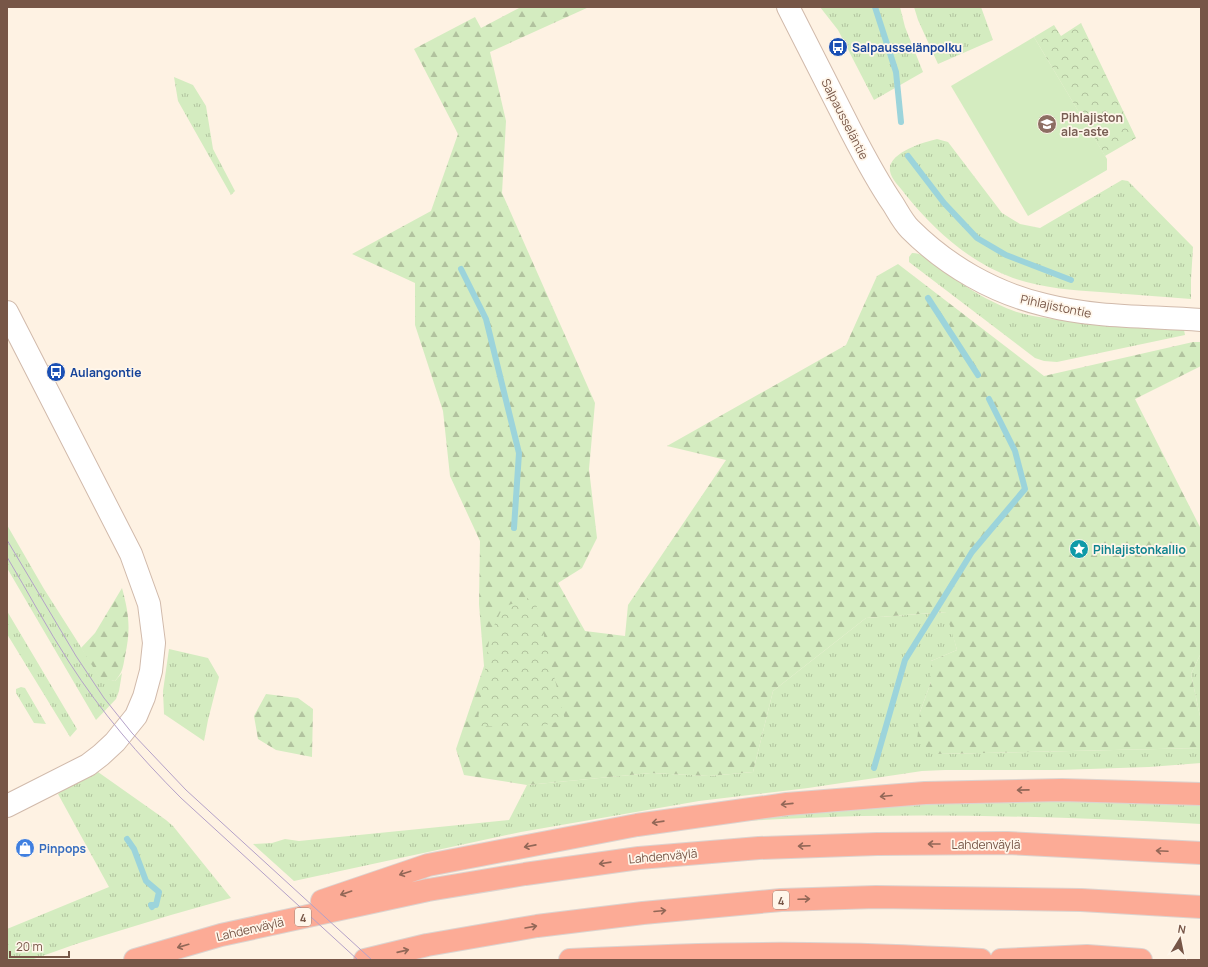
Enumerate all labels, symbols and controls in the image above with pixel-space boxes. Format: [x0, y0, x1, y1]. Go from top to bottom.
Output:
bus stop icon: Salpausselänpolku [827, 36, 849, 58]
place label: Salpausselänpolku [852, 39, 962, 56]
street label: Salpausseläntie [817, 76, 873, 162]
place label: Pihlajiston ala-aste [1061, 109, 1123, 140]
school or university icon: Pihlajiston ala-aste [1036, 113, 1058, 135]
street label: Pihlajistontie [1019, 290, 1093, 322]
bus stop icon: Aulangontie [45, 361, 67, 383]
place label: Aulangontie [70, 364, 141, 381]
place icon: Pihlajistonkallio [1068, 538, 1090, 560]
place label: Pihlajistonkallio [1093, 541, 1186, 558]
one-way arrow [1017, 787, 1030, 794]
one-way arrow [880, 792, 893, 799]
one-way arrow [781, 800, 794, 808]
one-way arrow [652, 818, 665, 826]
street label: Lahdenväylä [952, 836, 1020, 853]
shop icon: Pinpops [14, 837, 36, 859]
place label: Pinpops [39, 840, 87, 857]
one-way arrow [928, 840, 941, 848]
one-way arrow [524, 842, 537, 850]
one-way arrow [798, 843, 811, 850]
street label: Lahdenväylä [628, 845, 698, 867]
one-way arrow [1156, 848, 1169, 855]
one-way arrow [599, 859, 612, 866]
one-way arrow [399, 870, 412, 877]
one-way arrow [339, 890, 352, 897]
road number: 4 [773, 891, 789, 909]
one-way arrow [797, 895, 810, 903]
one-way arrow [653, 907, 666, 915]
road number: 4 [295, 908, 311, 926]
street label: Lahdenväylä [215, 913, 285, 945]
north arrow [1160, 919, 1200, 959]
text: N [1177, 921, 1187, 937]
one-way arrow [524, 923, 537, 931]
scale bar [10, 933, 69, 959]
text: 20 m [16, 938, 43, 955]
one-way arrow [177, 943, 190, 950]
one-way arrow [397, 947, 410, 954]

